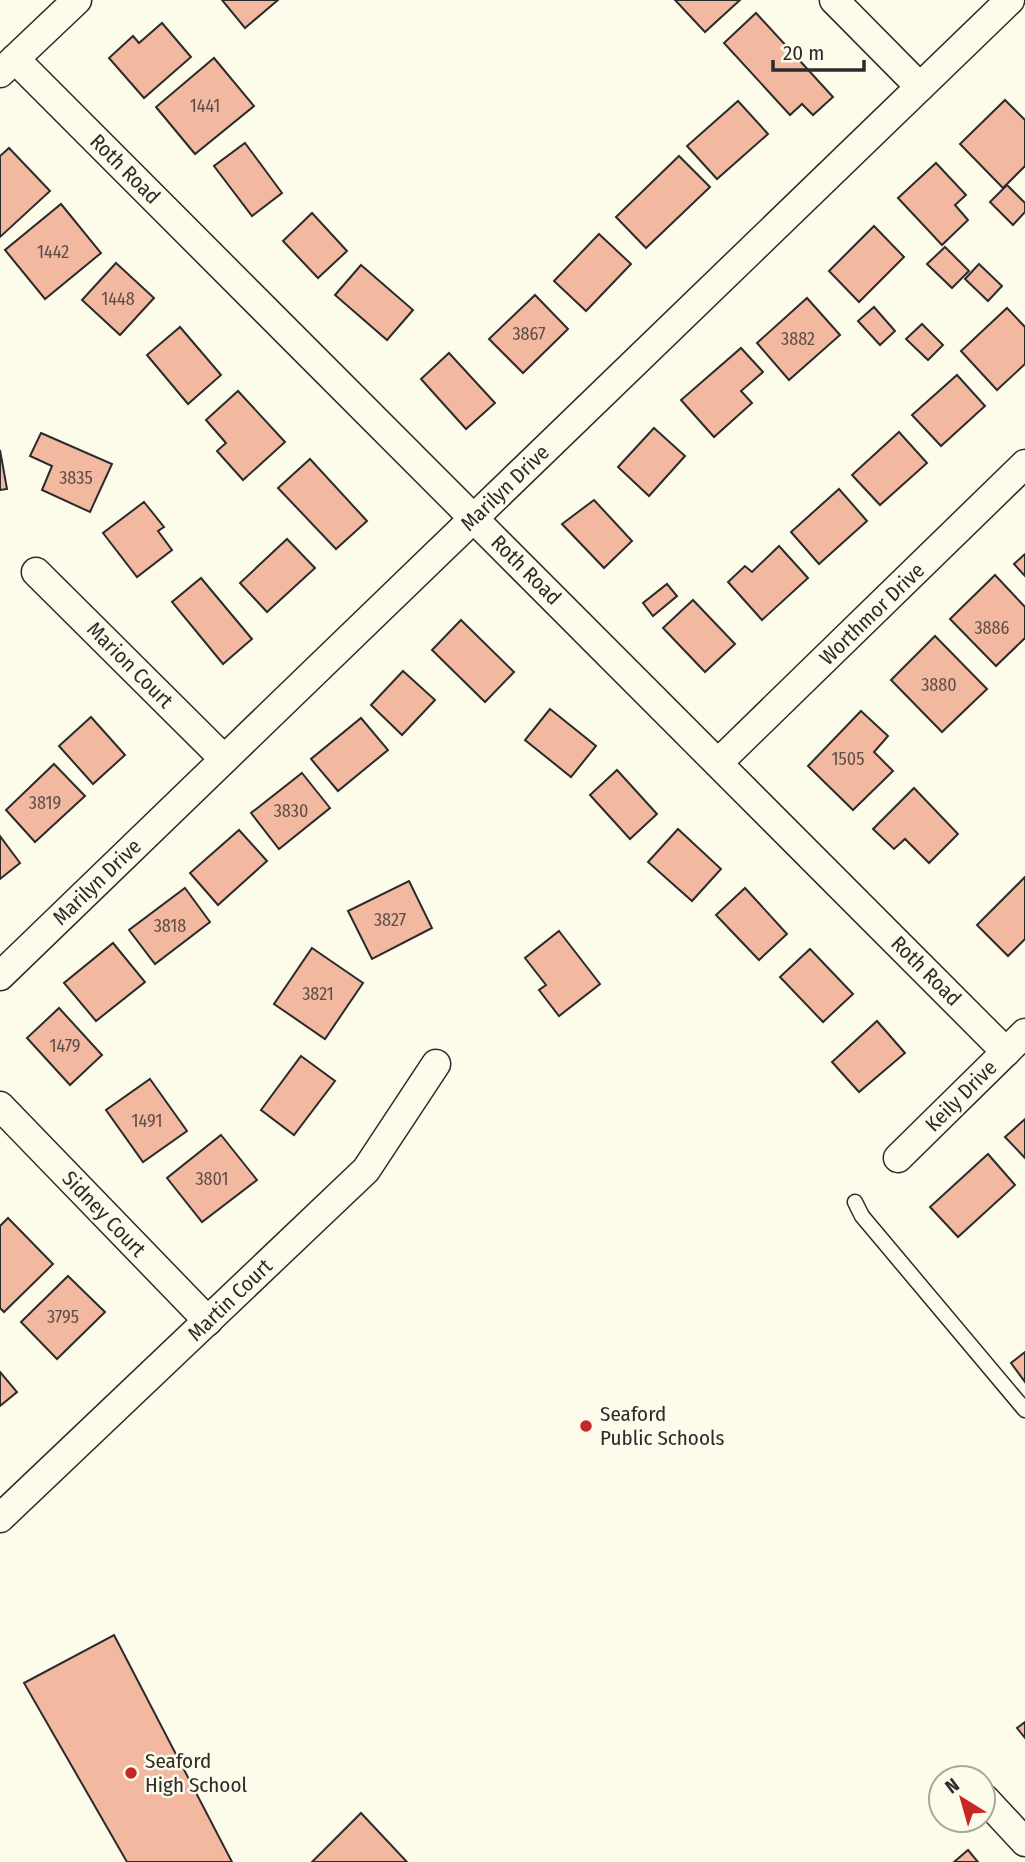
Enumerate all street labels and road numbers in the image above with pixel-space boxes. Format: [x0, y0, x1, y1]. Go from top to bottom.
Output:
street label: Roth Road [84, 128, 166, 210]
street label: Marilyn Drive [455, 439, 555, 537]
street label: Roth Road [485, 529, 567, 611]
street label: Worthmor Drive [814, 557, 930, 671]
street label: Marion Court [81, 616, 179, 714]
street label: Marilyn Drive [47, 833, 147, 931]
street label: Roth Road [885, 930, 967, 1012]
street label: Keily Drive [920, 1055, 1002, 1137]
street label: Sidney Court [57, 1166, 151, 1262]
street label: Martin Court [182, 1253, 278, 1347]

